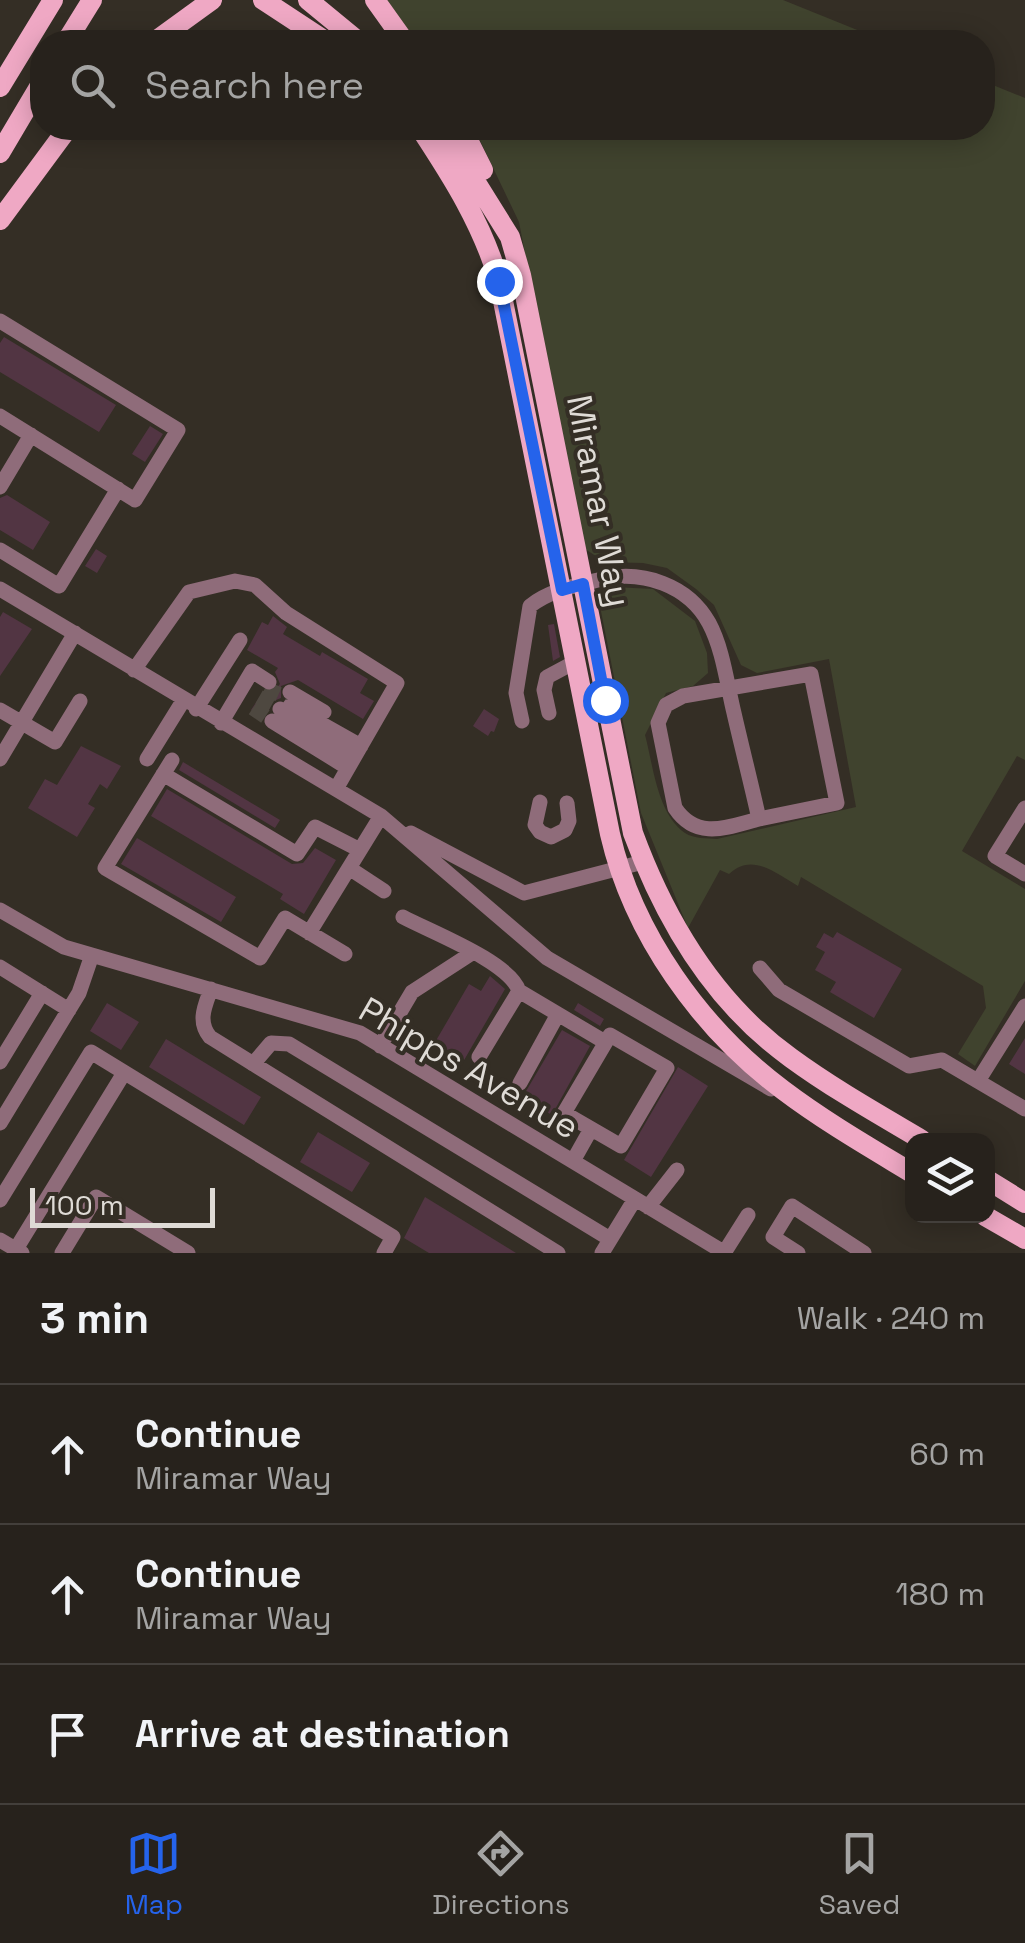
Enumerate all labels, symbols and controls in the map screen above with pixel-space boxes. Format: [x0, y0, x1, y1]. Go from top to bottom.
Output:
search box [30, 30, 995, 140]
icon: search [65, 58, 120, 113]
text: Search here [145, 61, 364, 109]
route end [477, 259, 523, 305]
street label: Miramar Way [557, 391, 641, 611]
route start [583, 678, 629, 724]
street label: Phipps Avenue [351, 987, 587, 1149]
map controls [905, 1133, 995, 1223]
button: layers [905, 1133, 995, 1223]
scale bar [30, 1183, 215, 1228]
text: 100 m [45, 1187, 124, 1223]
text: 3 min [40, 1292, 149, 1345]
text: Walk · 240 m [797, 1298, 985, 1338]
text: Continue [135, 1410, 301, 1458]
icon: ahead [40, 1427, 95, 1482]
text: 60 m [909, 1434, 985, 1474]
text: Miramar Way [135, 1458, 332, 1498]
text: Continue [135, 1550, 301, 1598]
icon: ahead [40, 1567, 95, 1622]
text: 180 m [895, 1574, 985, 1614]
text: Miramar Way [135, 1598, 332, 1638]
icon: arrive [40, 1707, 95, 1762]
text: Arrive at destination [135, 1710, 510, 1758]
tab: Map [125, 1826, 183, 1922]
tab: Directions [432, 1826, 569, 1922]
tab: Saved [819, 1826, 900, 1922]

